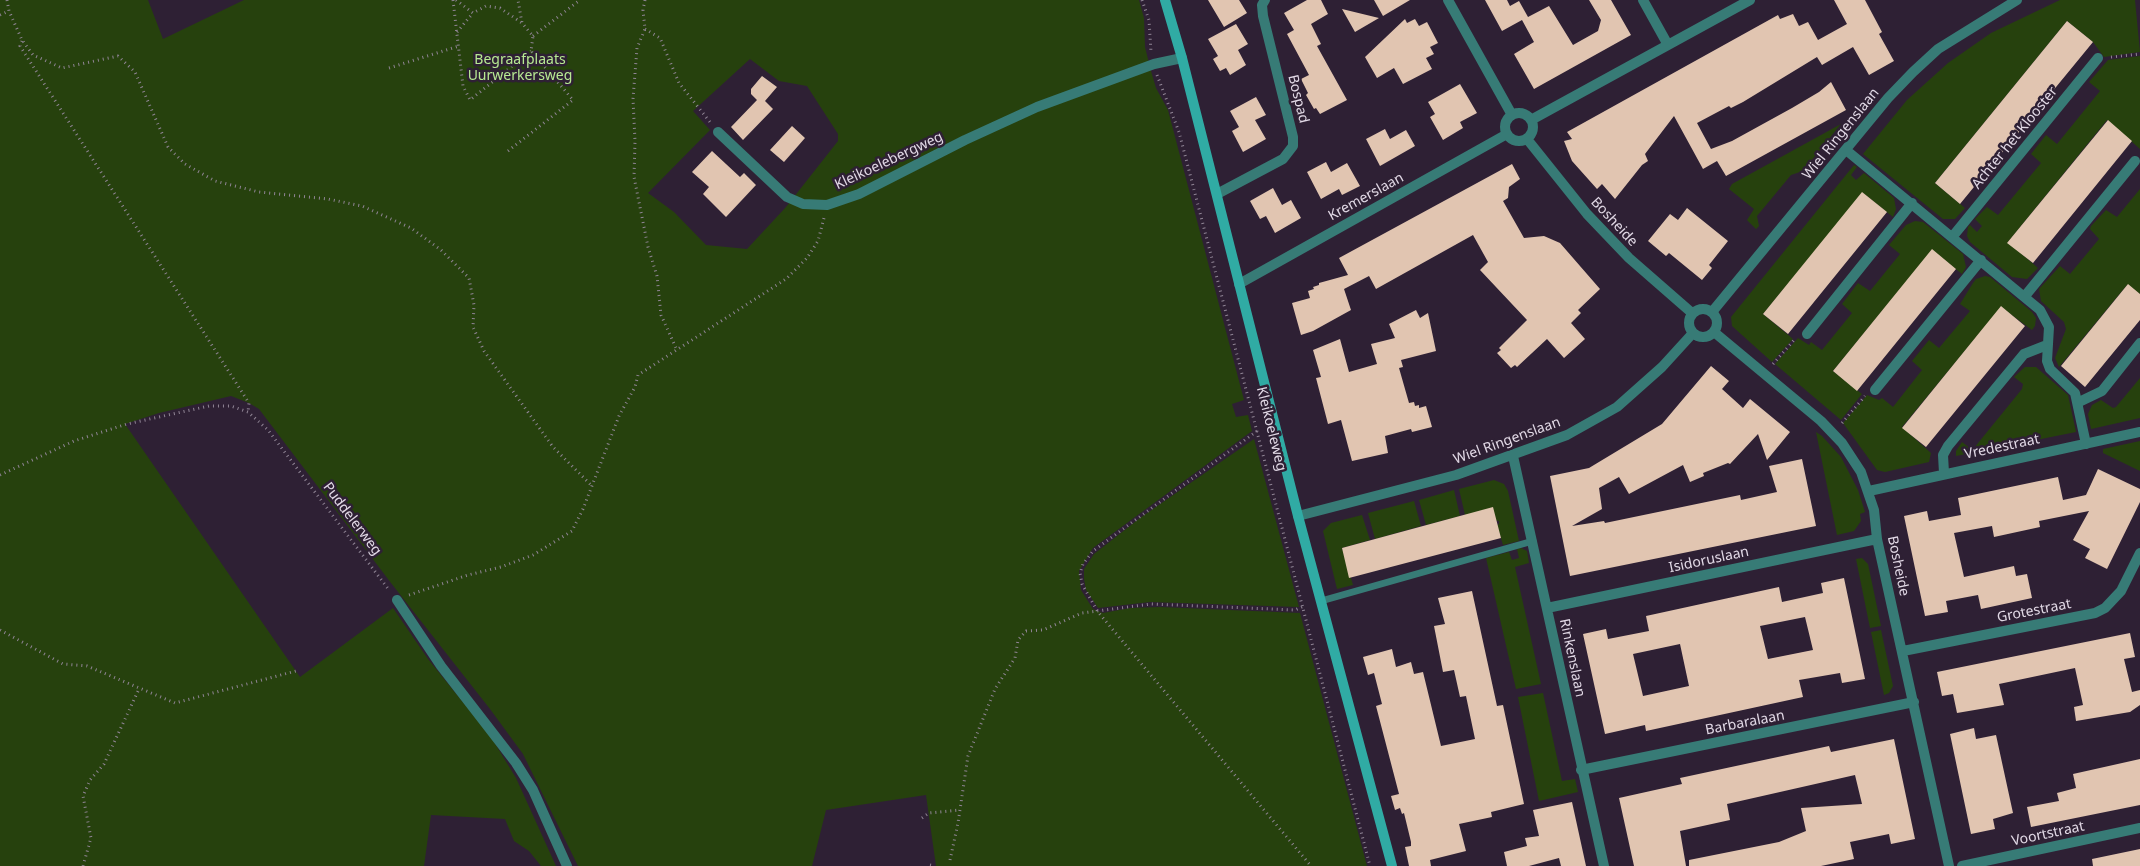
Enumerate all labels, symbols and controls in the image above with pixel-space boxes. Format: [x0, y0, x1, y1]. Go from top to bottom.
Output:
park label: Begraafplaats Uurwerkersweg [468, 52, 572, 84]
street label: Bospad [1284, 73, 1312, 125]
street label: Achter het Klooster [1969, 84, 2061, 192]
street label: Wiel Ringenslaan [1799, 85, 1883, 183]
street label: Kleikoelebergweg [832, 129, 946, 193]
street label: Kremerslaan [1325, 169, 1407, 225]
street label: Bosheide [1587, 194, 1641, 250]
street label: Kleikoeleweg [1252, 385, 1290, 473]
street label: Wiel Ringenslaan [1451, 414, 1563, 468]
street label: Vredestraat [1963, 431, 2041, 463]
street label: Puddelerweg [319, 479, 385, 559]
street label: Bosheide [1883, 534, 1913, 598]
street label: Isidoruslaan [1668, 543, 1750, 577]
street label: Grotestraat [1996, 596, 2072, 626]
street label: Rinkenslaan [1556, 617, 1588, 699]
street label: Barbaralaan [1704, 707, 1786, 739]
street label: Voortstraat [2010, 818, 2086, 850]

